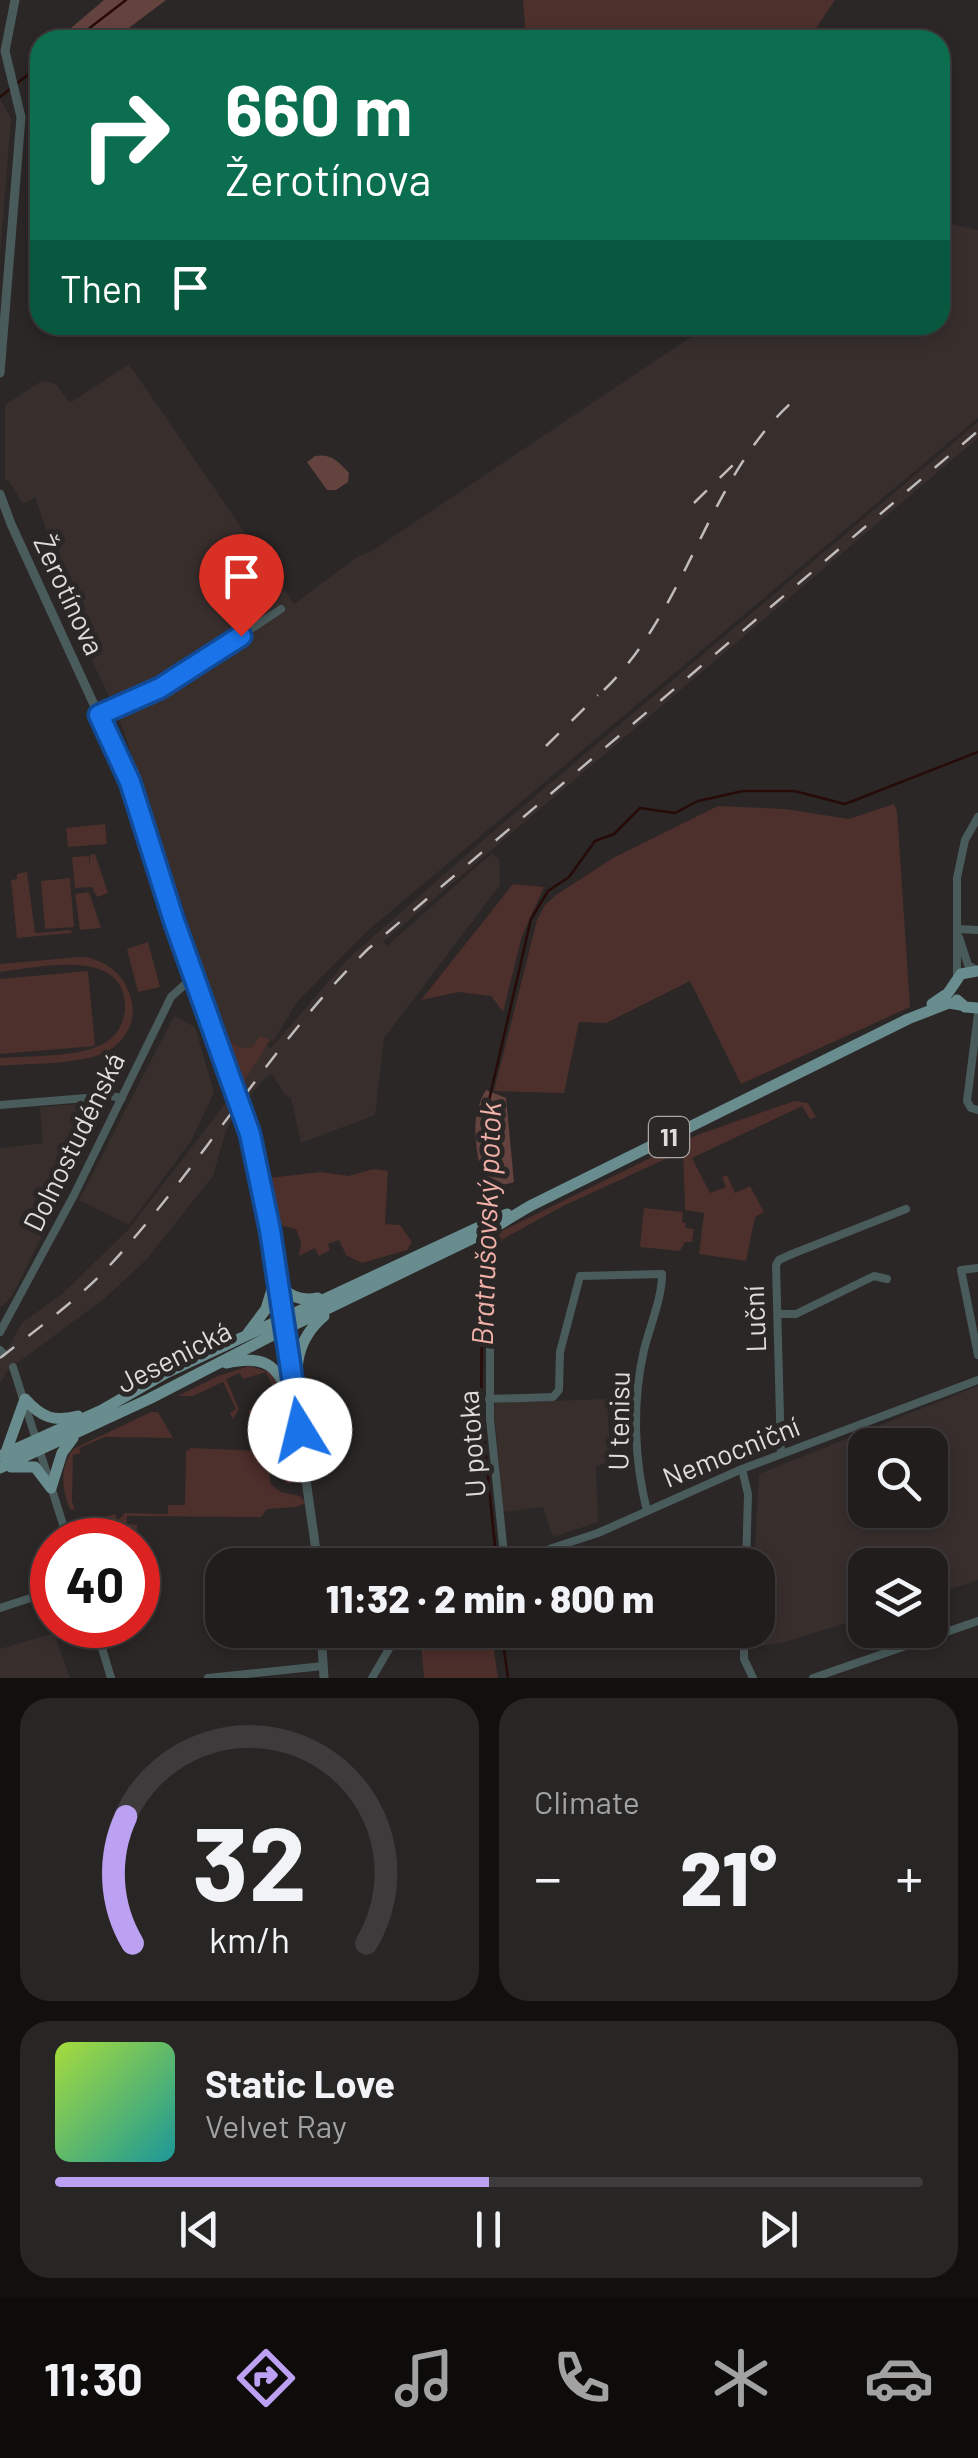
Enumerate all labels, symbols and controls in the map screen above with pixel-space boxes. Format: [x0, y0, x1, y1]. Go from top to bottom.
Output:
text: 660 m [225, 66, 413, 150]
icon: right [60, 70, 190, 200]
text: Žerotínova [225, 151, 431, 205]
icon: arrive [163, 260, 218, 315]
text: Then [60, 265, 143, 311]
street label: Žerotínova [27, 529, 112, 660]
pin [199, 534, 284, 637]
icon: arrive [214, 549, 269, 604]
street label: Dolnostudénská [15, 1047, 131, 1236]
water label: Bratrušovský potok [463, 1101, 507, 1346]
road number: 11 [649, 1117, 689, 1157]
street label: Luční [736, 1285, 772, 1353]
street label: Jesenická [111, 1313, 237, 1399]
street label: U tenisu [600, 1371, 636, 1471]
position arrow [248, 1378, 352, 1482]
street label: U potoka [450, 1389, 492, 1499]
street label: Nemocniční [657, 1408, 804, 1494]
map controls [848, 1428, 948, 1648]
button: search [848, 1428, 948, 1528]
speed limit sign: 40 [30, 1518, 160, 1648]
button: layers [848, 1548, 948, 1648]
text: 11:32 · 2 min · 800 m [326, 1575, 654, 1621]
text: Climate [534, 1782, 640, 1820]
text: 32 [192, 1797, 307, 1922]
text: 21° [680, 1831, 777, 1921]
text: − [534, 1843, 562, 1909]
text: + [895, 1843, 923, 1909]
text: km/h [209, 1917, 290, 1960]
text: Static Love [205, 2060, 395, 2106]
text: Velvet Ray [205, 2106, 347, 2144]
icon: previous [172, 2202, 227, 2257]
icon: pause [461, 2202, 516, 2257]
icon: next [751, 2202, 806, 2257]
icon: directions [231, 2343, 301, 2413]
icon: music [389, 2343, 459, 2413]
icon: phone [547, 2343, 617, 2413]
icon: climate [706, 2343, 776, 2413]
icon: car [864, 2343, 934, 2413]
text: 11:30 [44, 2351, 143, 2405]

